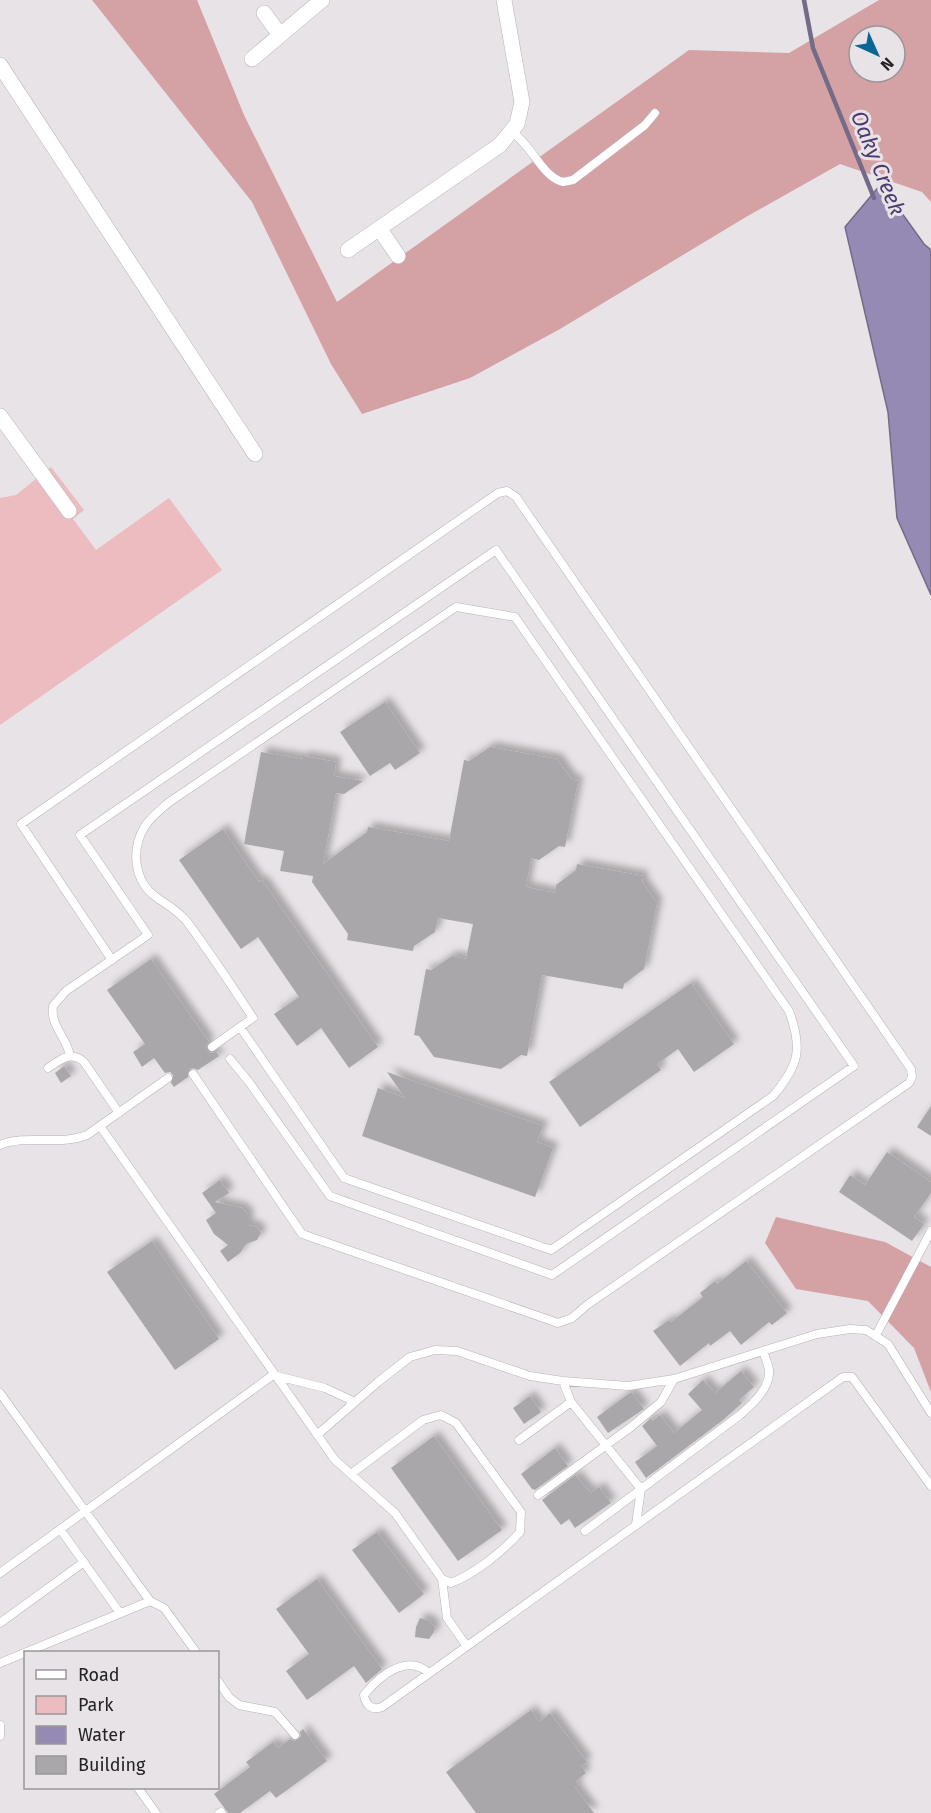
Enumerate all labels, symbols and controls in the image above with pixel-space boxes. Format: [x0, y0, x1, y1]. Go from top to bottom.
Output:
north arrow [847, 24, 907, 84]
text: N [877, 54, 898, 75]
water label: Oaky Creek [845, 107, 911, 219]
legend [24, 1651, 219, 1789]
text: Road [78, 1664, 120, 1686]
text: Park [78, 1694, 114, 1716]
text: Water [78, 1724, 125, 1746]
text: Building [78, 1754, 146, 1776]

